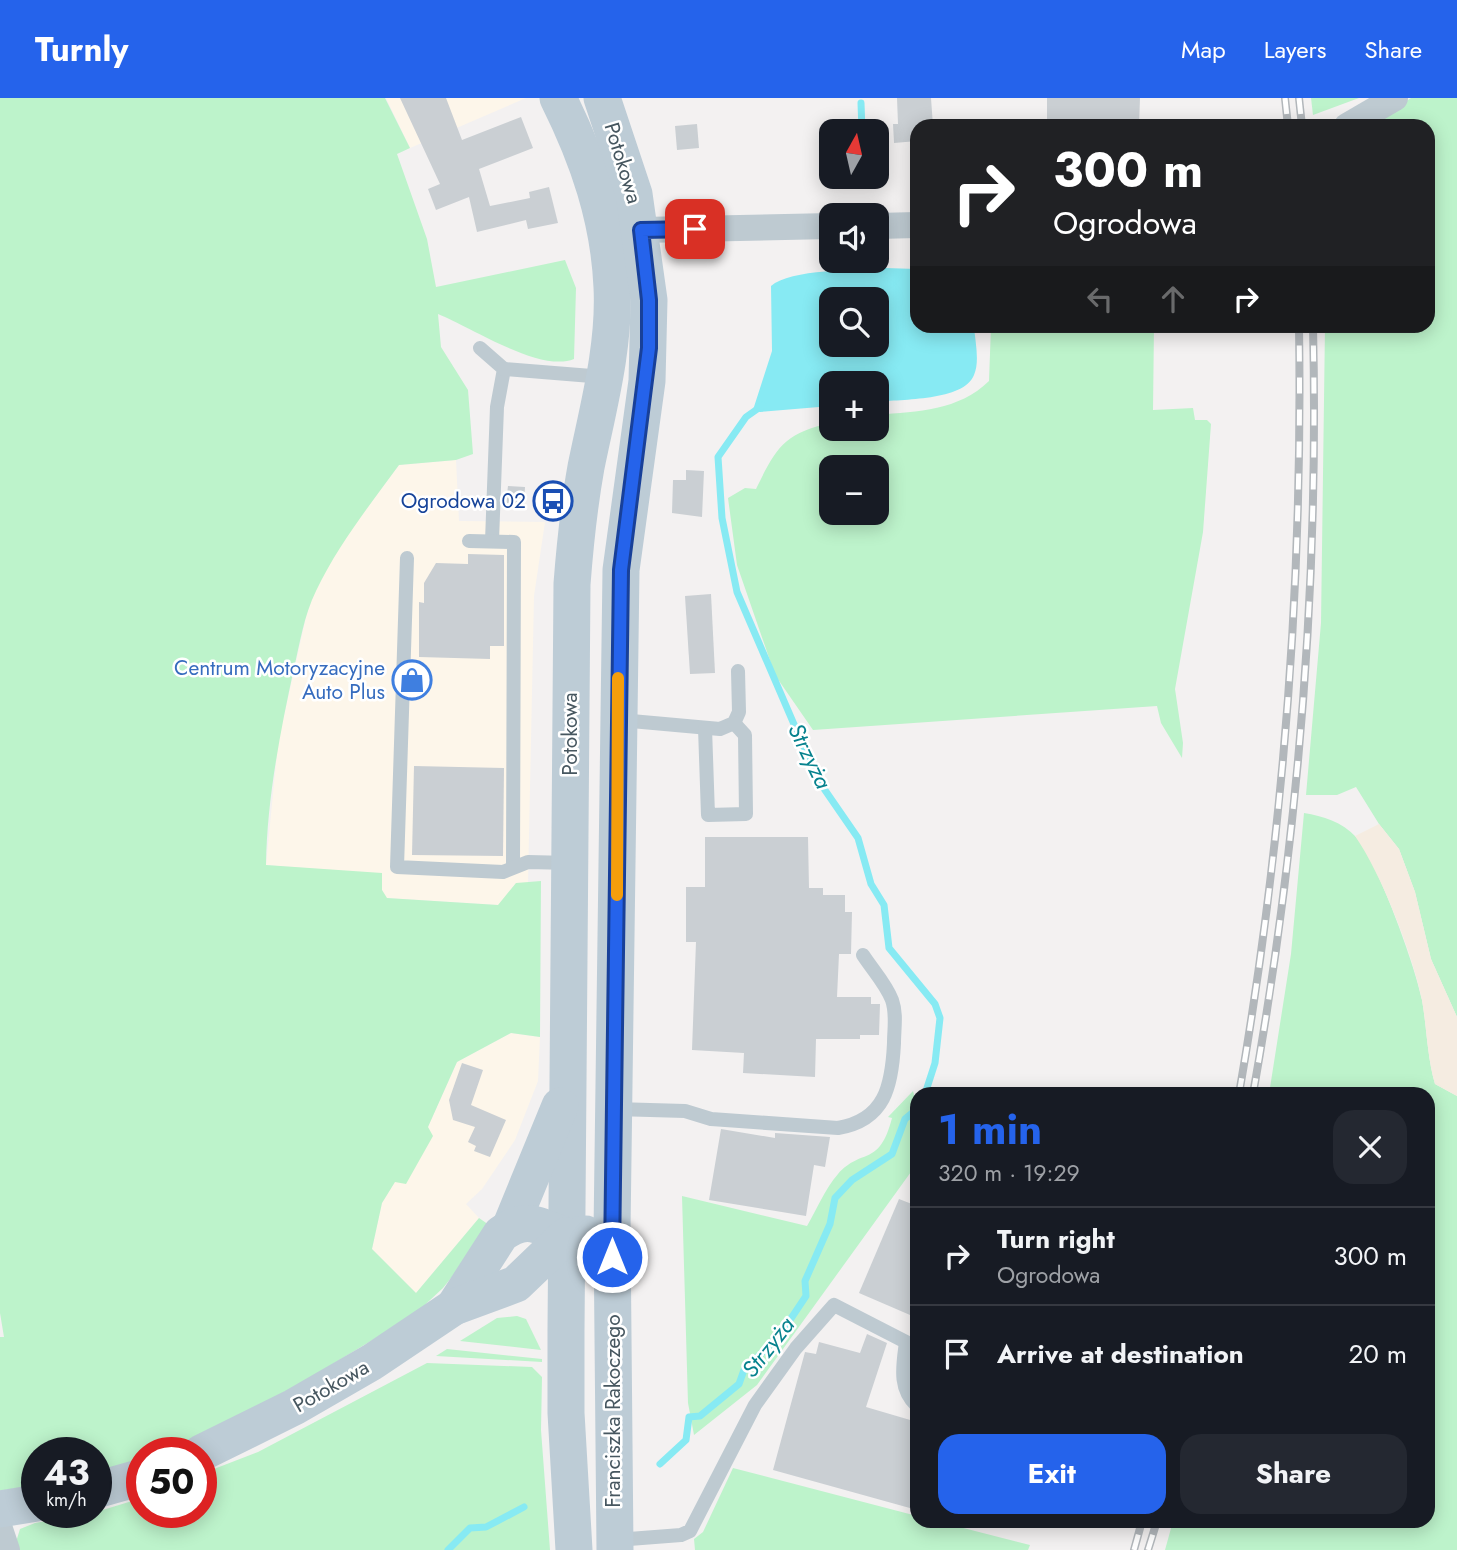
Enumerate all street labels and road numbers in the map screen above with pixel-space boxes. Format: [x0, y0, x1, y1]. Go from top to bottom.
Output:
street label: Potokowa [596, 119, 650, 207]
street label: Potokowa [555, 692, 585, 776]
street label: Franciszka Rakoczego [598, 1314, 628, 1508]
street label: Potokowa [287, 1352, 375, 1420]

